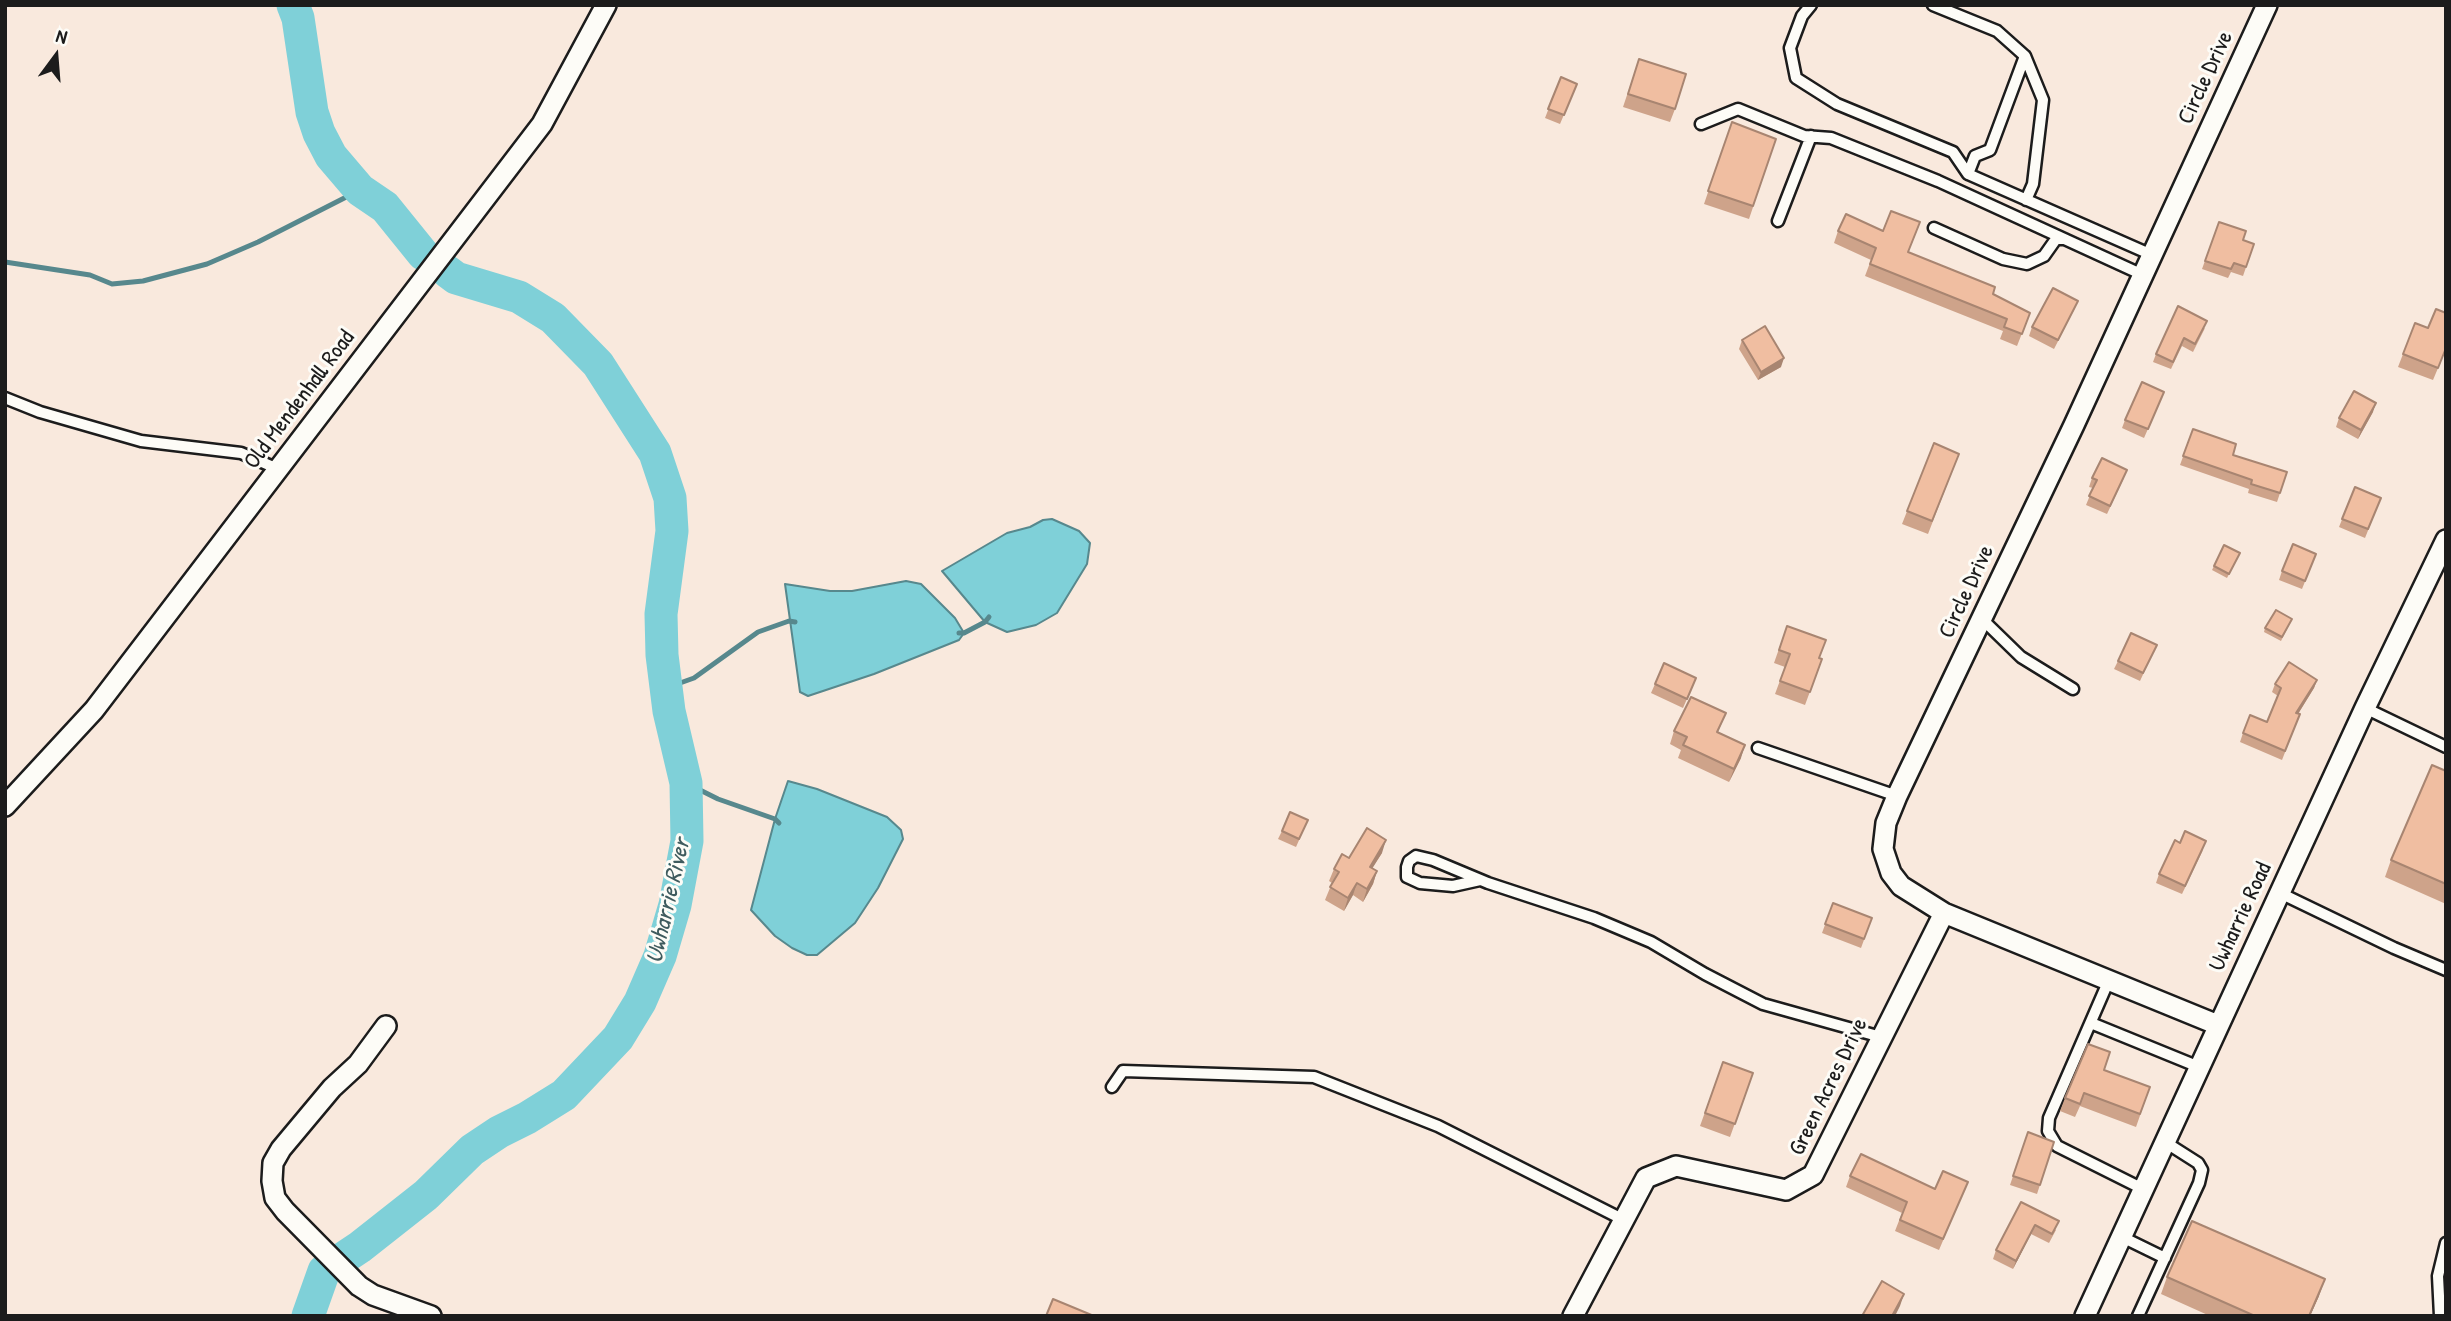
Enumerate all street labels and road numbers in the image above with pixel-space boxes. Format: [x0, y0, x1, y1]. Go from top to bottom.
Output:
street label: Circle Drive [2172, 27, 2240, 129]
street label: Old Mendenhall Road [239, 325, 361, 475]
street label: Circle Drive [1933, 541, 2001, 643]
street label: Uwharrie Road [2204, 858, 2278, 976]
street label: Green Acres Drive [1784, 1014, 1874, 1160]

